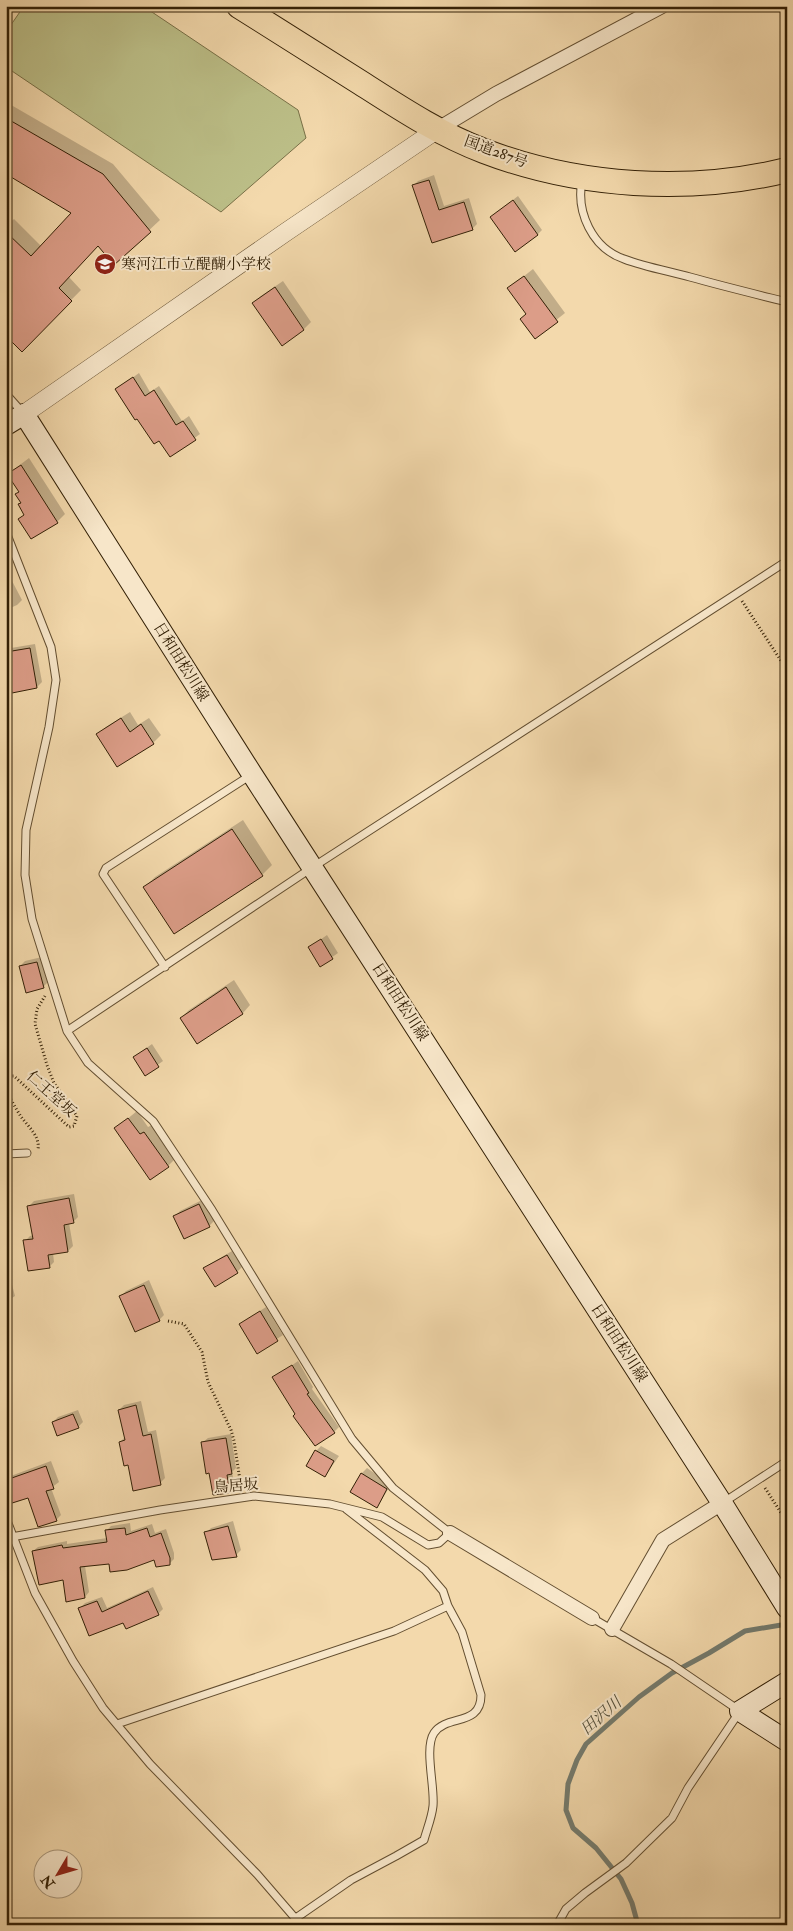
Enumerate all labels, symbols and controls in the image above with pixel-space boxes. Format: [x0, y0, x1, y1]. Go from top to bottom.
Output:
street label: 国道287号 [461, 132, 531, 172]
school or university icon: 寒河江市立醍醐小学校 [93, 252, 117, 276]
place label: 寒河江市立醍醐小学校 [121, 255, 271, 274]
street label: 日和田松川線 [149, 619, 213, 705]
street label: 日和田松川線 [368, 959, 432, 1045]
street label: 仁王堂坂 [22, 1067, 80, 1121]
street label: 日和田松川線 [587, 1300, 651, 1386]
street label: 鳥居坂 [213, 1475, 259, 1497]
water label: 田沢川 [576, 1691, 627, 1739]
north arrow [32, 1848, 82, 1898]
text: N [37, 1871, 59, 1893]

